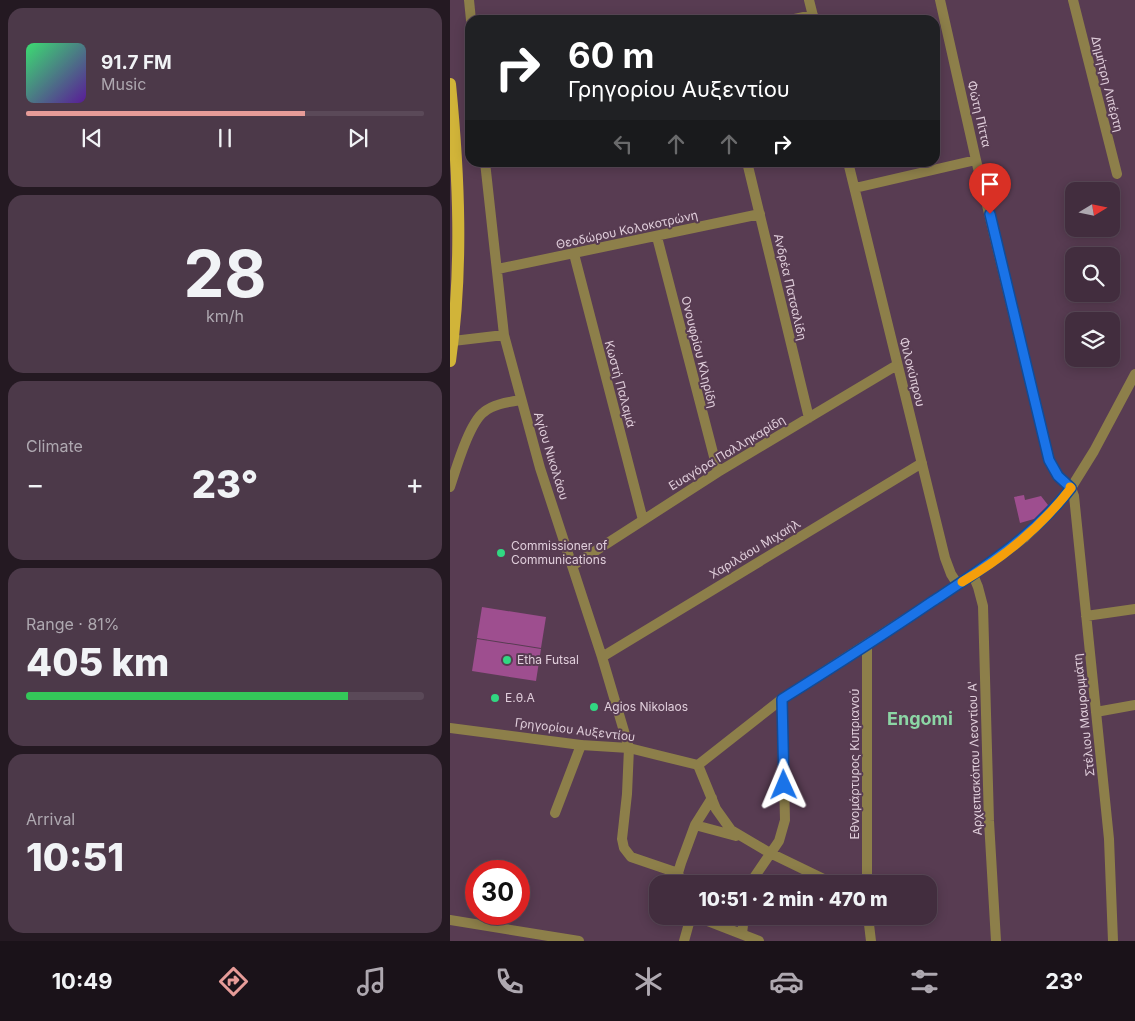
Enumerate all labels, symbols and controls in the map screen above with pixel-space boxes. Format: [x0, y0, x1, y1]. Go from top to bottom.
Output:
text: 60 m [568, 34, 655, 76]
street label: Δημήτρη Λιπέρτη [1088, 34, 1127, 133]
icon: right [485, 35, 550, 100]
text: 91.7 FM [101, 51, 172, 74]
text: Music [101, 74, 146, 94]
text: Γρηγορίου Αυξεντίου [568, 76, 790, 102]
street label: Φώτη Πίττα [965, 79, 994, 149]
icon: previous [78, 124, 106, 152]
icon: pause [211, 124, 239, 152]
icon: next [344, 124, 372, 152]
icon: left [609, 130, 637, 158]
icon: ahead [662, 130, 690, 158]
icon: ahead [715, 130, 743, 158]
icon: right [768, 130, 796, 158]
pin [969, 163, 1011, 214]
icon: arrive [976, 170, 1004, 198]
north arrow [1065, 182, 1120, 238]
map controls [1065, 182, 1120, 367]
street label: Θεοδώρου Κολοκοτρώνη [555, 207, 699, 252]
street label: Ανδρέα Πατσαλίδη [771, 232, 810, 342]
text: 28 [183, 234, 267, 313]
button: search [1065, 247, 1120, 302]
street label: Ονουφρίου Κληρίδη [678, 294, 721, 409]
text: km/h [206, 306, 244, 326]
button: layers [1065, 312, 1120, 367]
street label: Φιλοκύπρου [897, 336, 928, 408]
street label: Κωστή Παλαμά [602, 339, 639, 429]
street label: Αγίου Νικολάου [531, 410, 572, 502]
street label: Ευαγόρα Παλληκαρίδη [666, 412, 788, 493]
text: Climate [26, 436, 83, 456]
text: 23° [192, 461, 258, 507]
text: − [26, 467, 45, 501]
text: + [405, 467, 424, 501]
street label: Χαριλάου Μιχαήλ [707, 515, 803, 582]
place label: Commissioner of Communications [511, 538, 608, 567]
marker: Commissioner of Communications [495, 547, 507, 559]
text: Range · 81% [26, 614, 120, 634]
text: 405 km [26, 639, 169, 685]
place label: Etha Futsal [517, 652, 579, 667]
street label: Στέλιου Μαυρομμάτη [1070, 653, 1097, 777]
marker: Etha Futsal [501, 654, 513, 666]
street label: Αρχιεπισκόπου Λεοντίου Α' [964, 680, 985, 836]
street label: Εθνομάρτυρος Κυπριανού [847, 689, 862, 839]
place label: Ε.θ.Α [505, 690, 535, 705]
marker: Ε.θ.Α [489, 692, 501, 704]
place label: Agios Nikolaos [604, 699, 688, 714]
marker: Agios Nikolaos [588, 701, 600, 713]
district label: Engomi [887, 708, 953, 729]
street label: Γρηγορίου Αυξεντίου [514, 715, 636, 744]
position arrow [757, 758, 809, 810]
text: Arrival [26, 809, 75, 829]
text: 10:51 [26, 834, 124, 880]
speed limit sign: 30 [465, 860, 530, 925]
text: 10:51 · 2 min · 470 m [698, 888, 888, 911]
icon: directions [216, 964, 251, 999]
icon: music [354, 964, 389, 999]
icon: phone [492, 964, 527, 999]
icon: climate [631, 964, 666, 999]
icon: car [769, 964, 804, 999]
icon: filters [907, 964, 942, 999]
text: 10:49 [52, 968, 112, 994]
text: 23° [1045, 968, 1083, 994]

